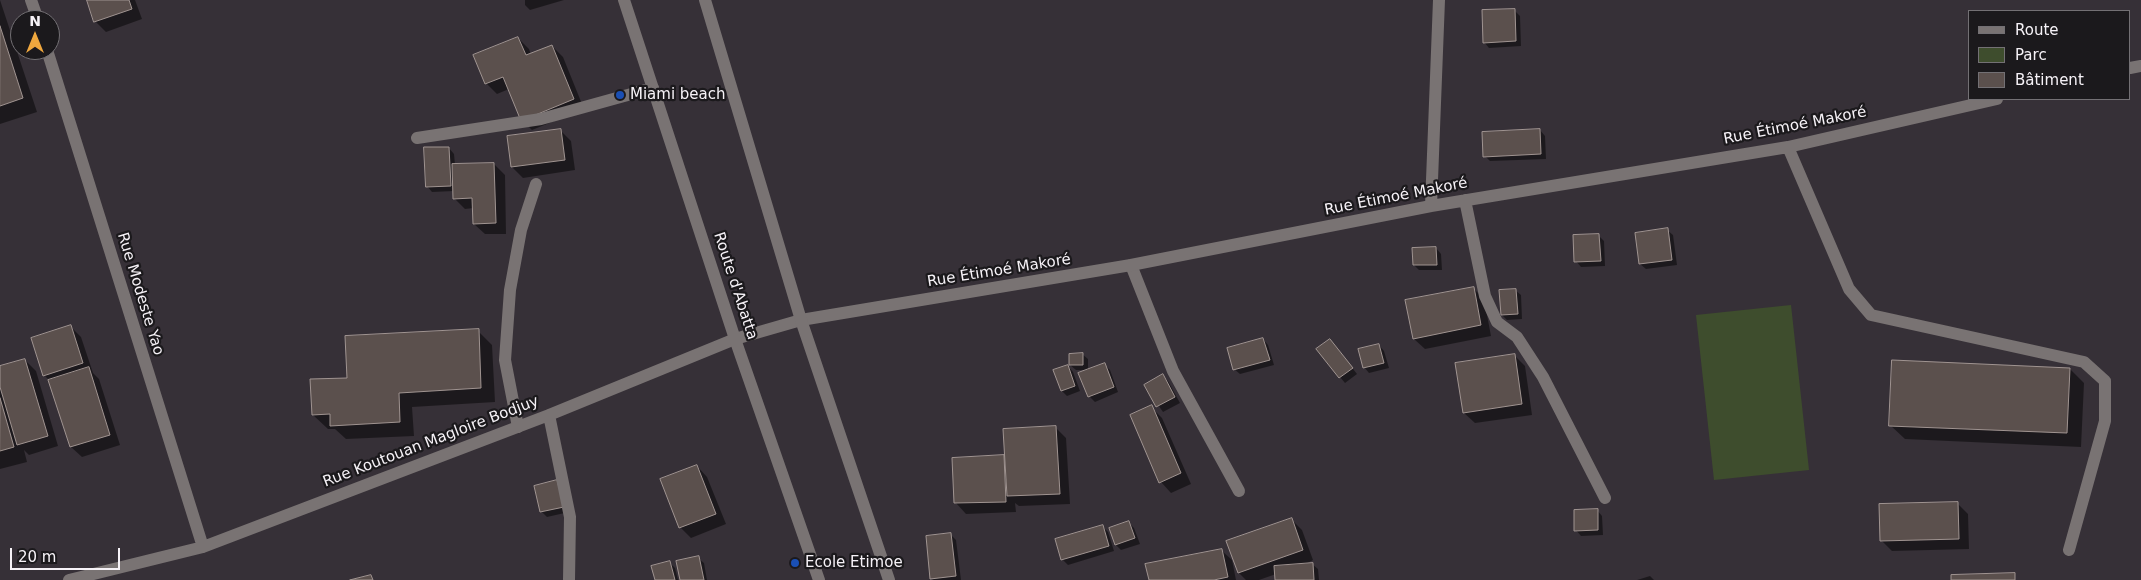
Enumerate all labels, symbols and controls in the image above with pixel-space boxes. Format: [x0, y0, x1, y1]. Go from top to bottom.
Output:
north arrow [10, 10, 60, 60]
legend [1968, 10, 2131, 100]
text: N [29, 13, 41, 29]
text: Route [2015, 21, 2059, 39]
text: Parc [2015, 46, 2047, 64]
text: Bâtiment [2015, 71, 2084, 89]
place label: Miami beach [630, 86, 726, 104]
marker: Miami beach [614, 89, 626, 101]
street label: Rue Étimoé Makoré [1722, 103, 1868, 149]
street label: Rue Étimoé Makoré [1323, 174, 1469, 220]
street label: Route d'Abatta [709, 230, 761, 342]
street label: Rue Modeste Yao [113, 231, 167, 357]
street label: Rue Étimoé Makoré [926, 251, 1072, 291]
street label: Rue Koutouan Magloire Bodjuy [321, 392, 541, 492]
scale bar [12, 538, 122, 570]
text: 20 m [18, 548, 56, 566]
place label: Ecole Etimoe [805, 554, 903, 572]
marker: Ecole Etimoe [789, 557, 801, 569]

